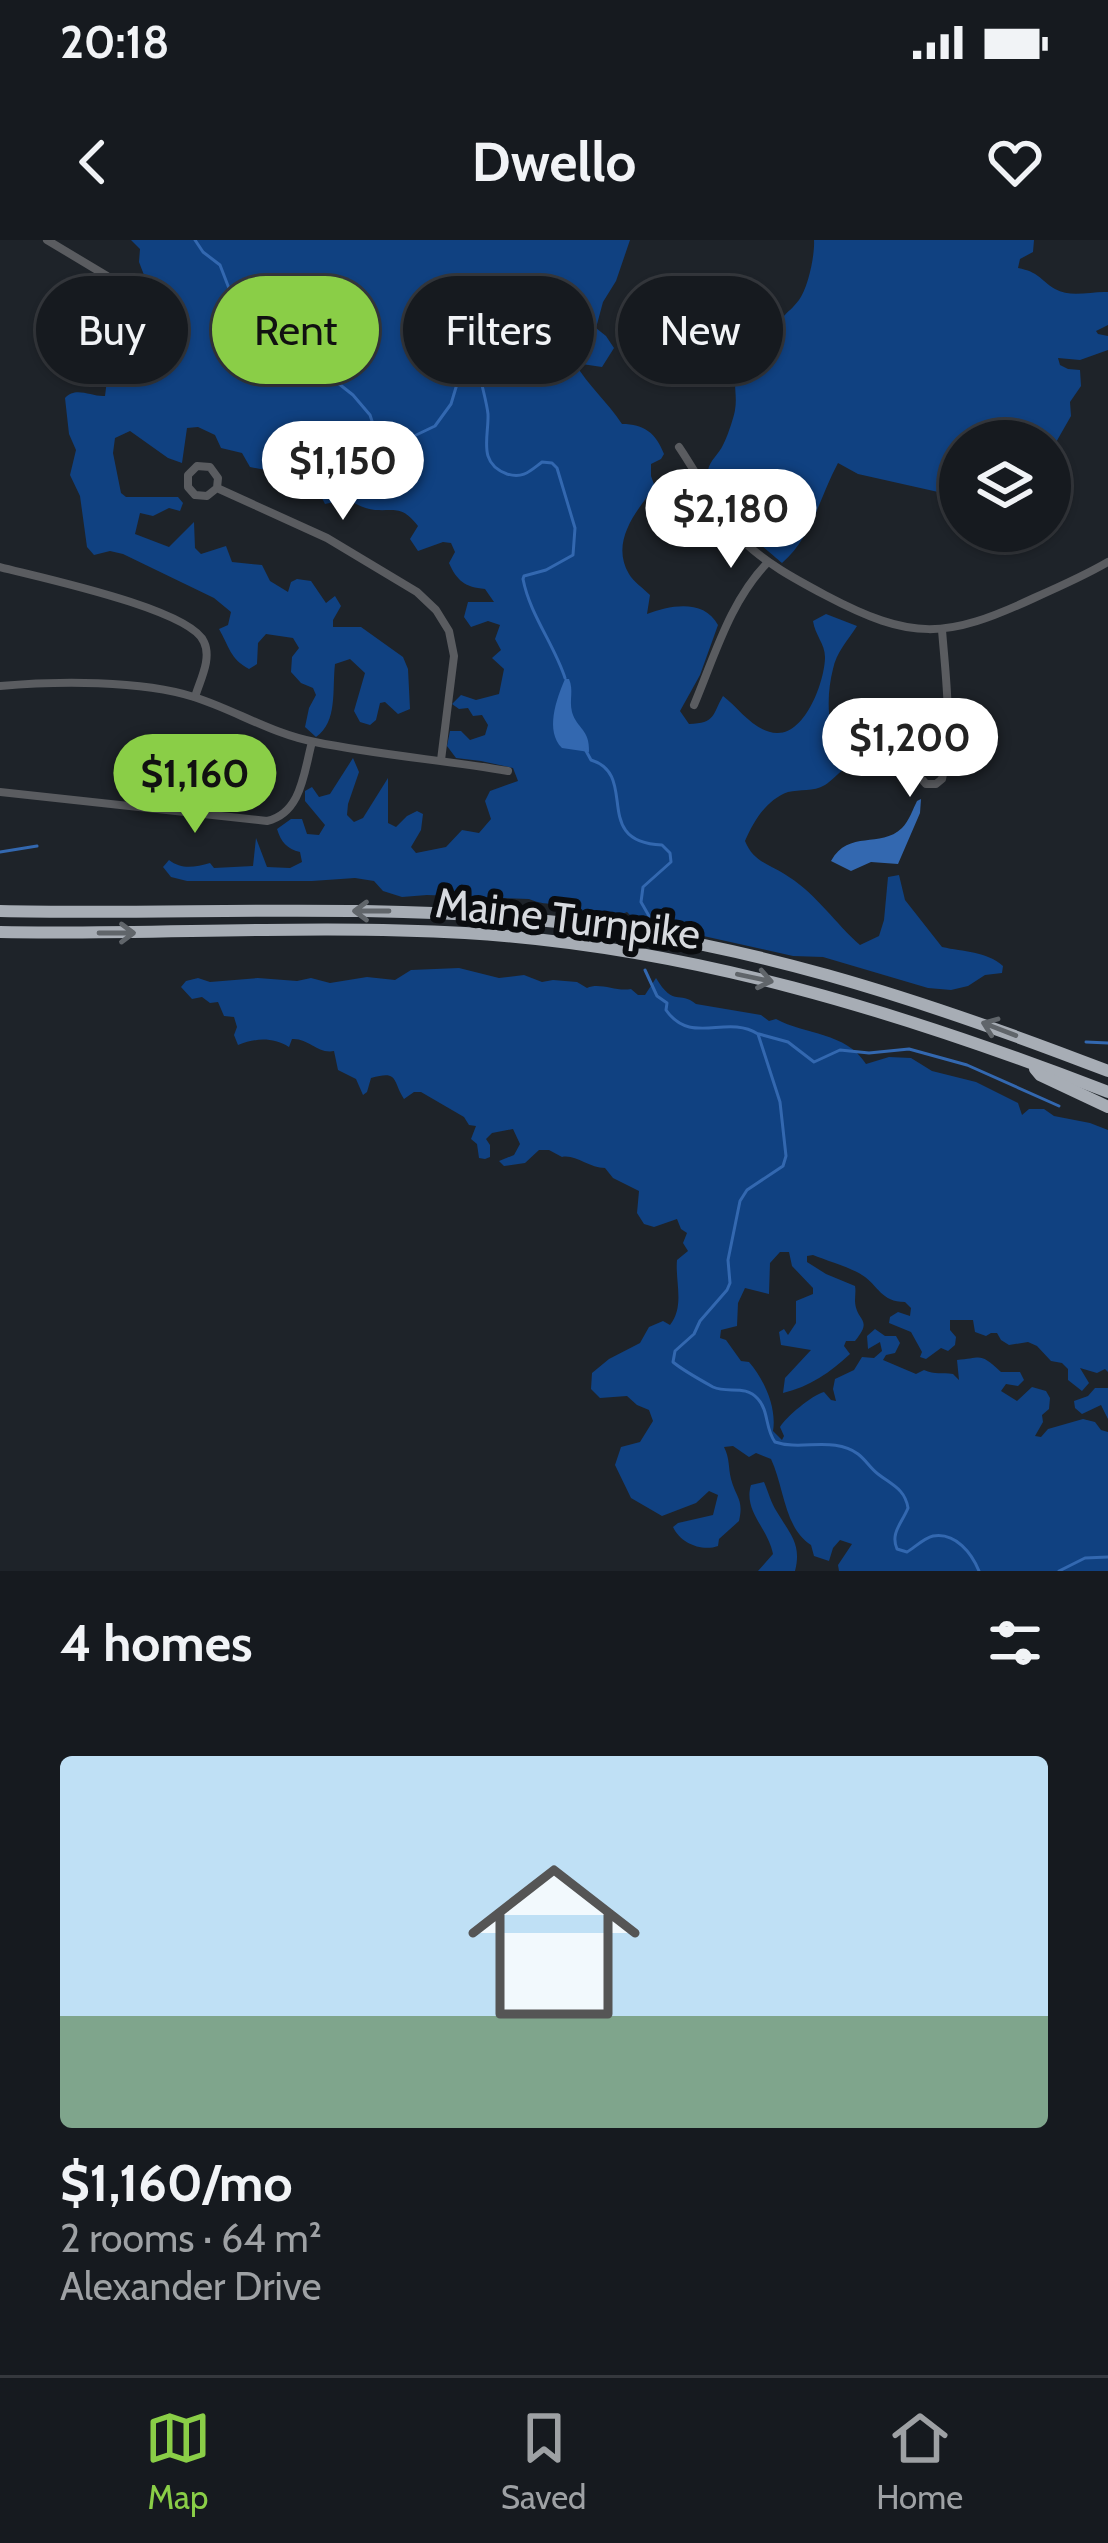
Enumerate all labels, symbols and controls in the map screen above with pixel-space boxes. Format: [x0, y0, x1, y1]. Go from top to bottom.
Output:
text: 20:18 [60, 15, 169, 69]
icon: back [60, 129, 126, 195]
text: Dwello [472, 129, 636, 195]
icon: heart [982, 129, 1048, 195]
chip: Buy [36, 276, 188, 384]
chip: Rent [212, 276, 379, 384]
chip: Filters [403, 276, 594, 384]
chip: New [618, 276, 783, 384]
map controls [939, 420, 1071, 552]
button: layers [939, 420, 1071, 552]
pin: $1,150 [245, 421, 441, 523]
text: $1,150 [289, 436, 397, 484]
pin: $2,180 [633, 469, 829, 571]
text: $2,180 [672, 484, 790, 532]
pin: $1,200 [812, 698, 1008, 800]
text: $1,200 [849, 713, 971, 761]
pin: $1,160 [97, 734, 293, 836]
text: $1,160 [140, 749, 250, 797]
street label: Maine Turnpike [433, 876, 703, 960]
one-way arrow [352, 900, 391, 922]
one-way arrow [97, 922, 136, 944]
one-way arrow [735, 968, 774, 990]
one-way arrow [981, 1016, 1018, 1038]
icon: filters [982, 1610, 1048, 1676]
text: 4 homes [60, 1612, 252, 1674]
icon: home [446, 1834, 662, 2050]
text: $1,160/mo [60, 2152, 293, 2214]
text: 2 rooms · 64 m² [60, 2214, 322, 2262]
text: Alexander Drive [60, 2262, 322, 2310]
tab: Map [145, 2405, 211, 2517]
tab: Saved [501, 2405, 586, 2517]
tab: Home [876, 2405, 963, 2517]

